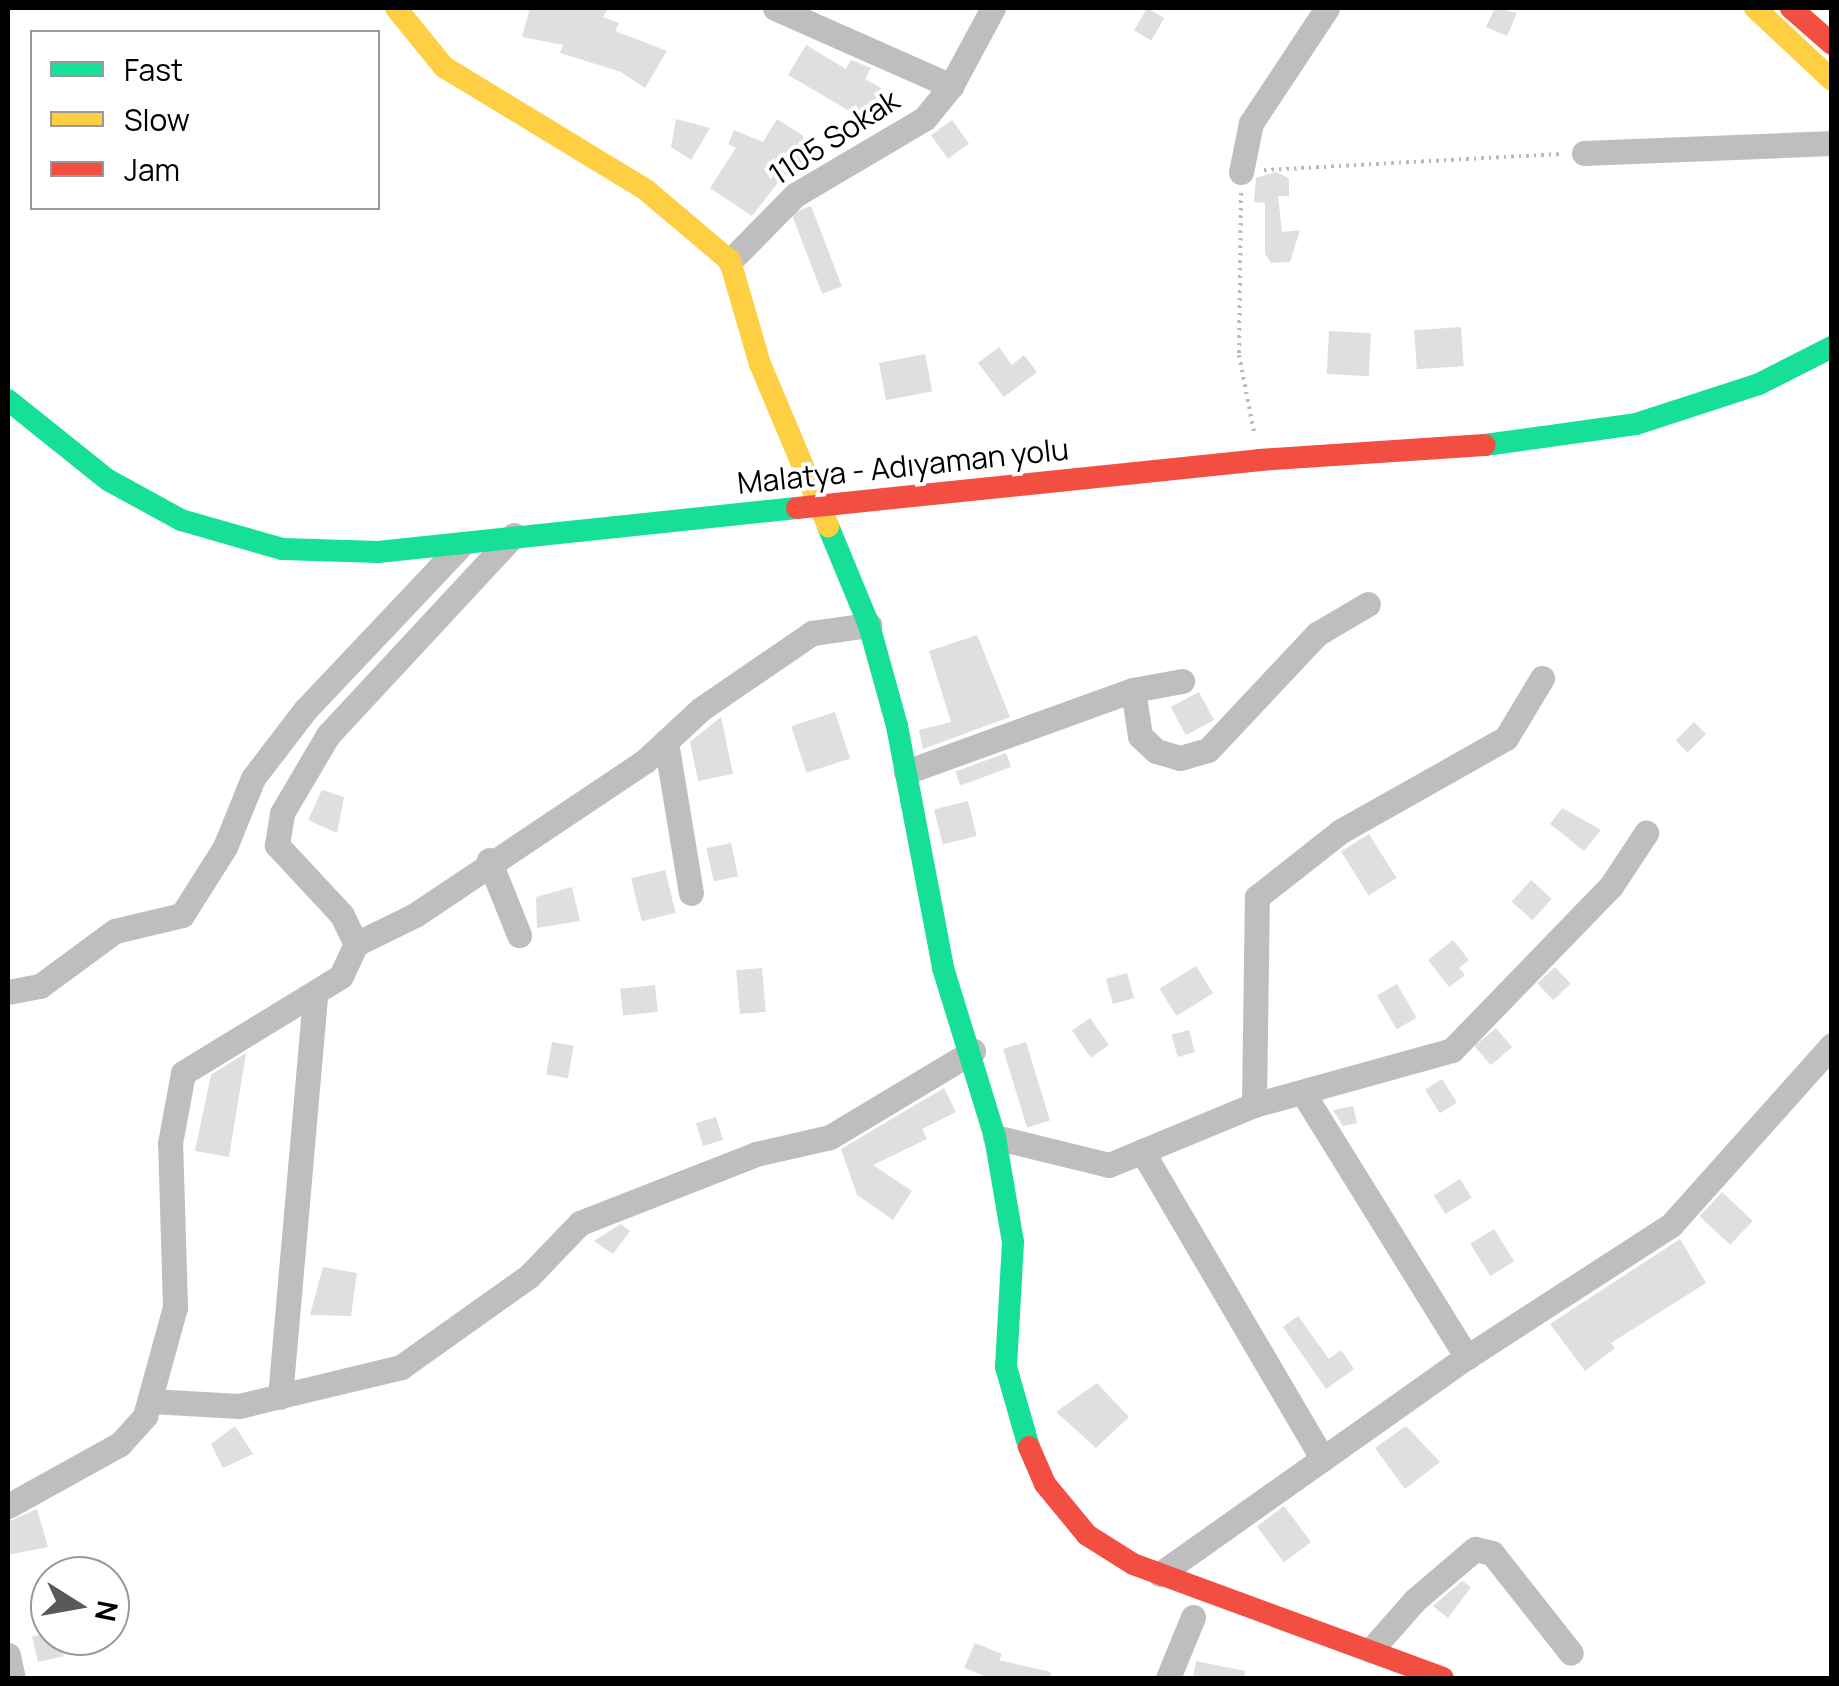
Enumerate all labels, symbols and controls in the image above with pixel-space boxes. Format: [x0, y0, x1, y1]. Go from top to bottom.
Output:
legend [30, 30, 380, 210]
text: Fast [124, 49, 183, 90]
street label: 1105 Sokak [762, 82, 906, 192]
text: Slow [124, 99, 190, 140]
text: Jam [124, 149, 180, 190]
street label: Malatya - Adıyaman yolu [736, 431, 1070, 501]
north arrow [30, 1556, 130, 1656]
text: N [87, 1598, 128, 1625]

